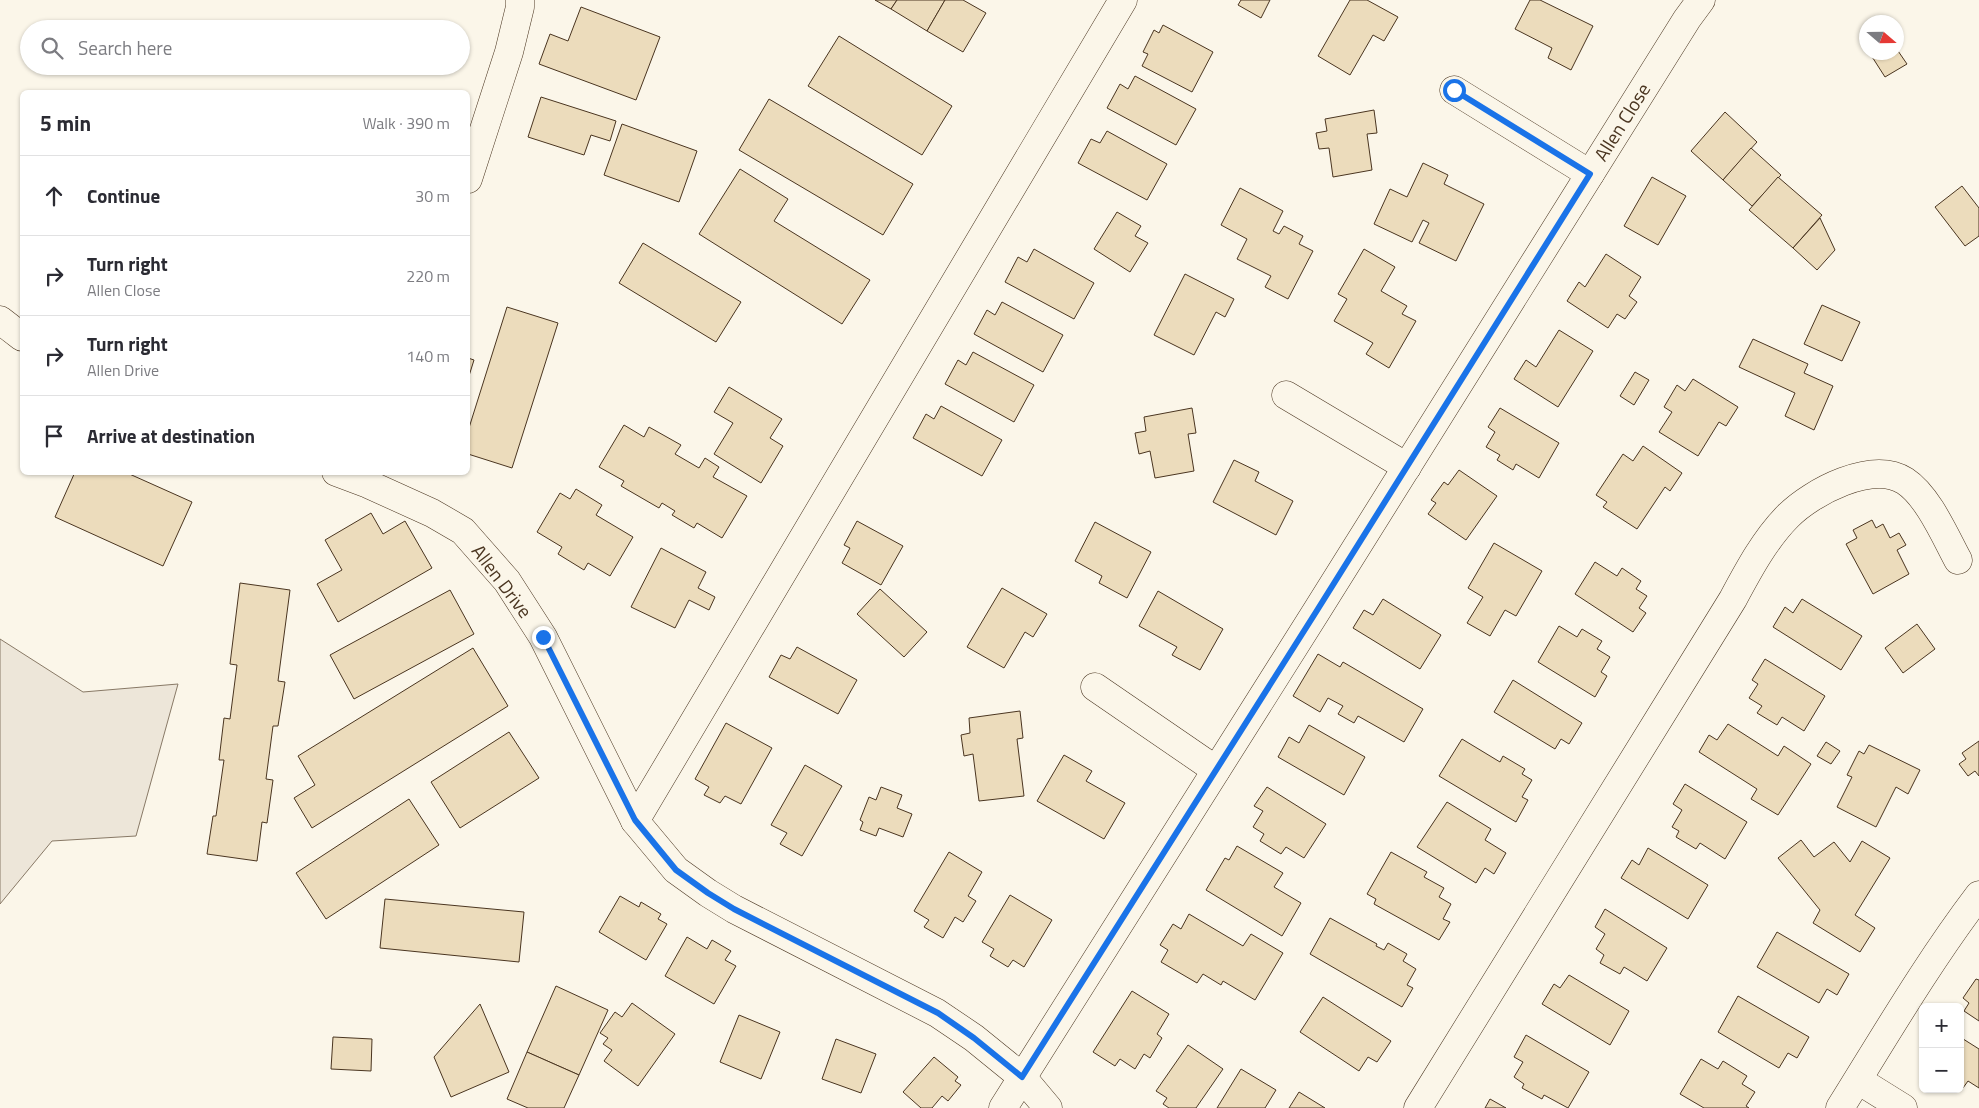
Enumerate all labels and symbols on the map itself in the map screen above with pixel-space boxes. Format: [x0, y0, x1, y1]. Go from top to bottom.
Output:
north arrow [1859, 15, 1904, 60]
street label: Allen Close [1586, 77, 1657, 166]
route start [1443, 79, 1466, 102]
street label: Allen Drive [465, 538, 540, 624]
route end [532, 626, 555, 649]

